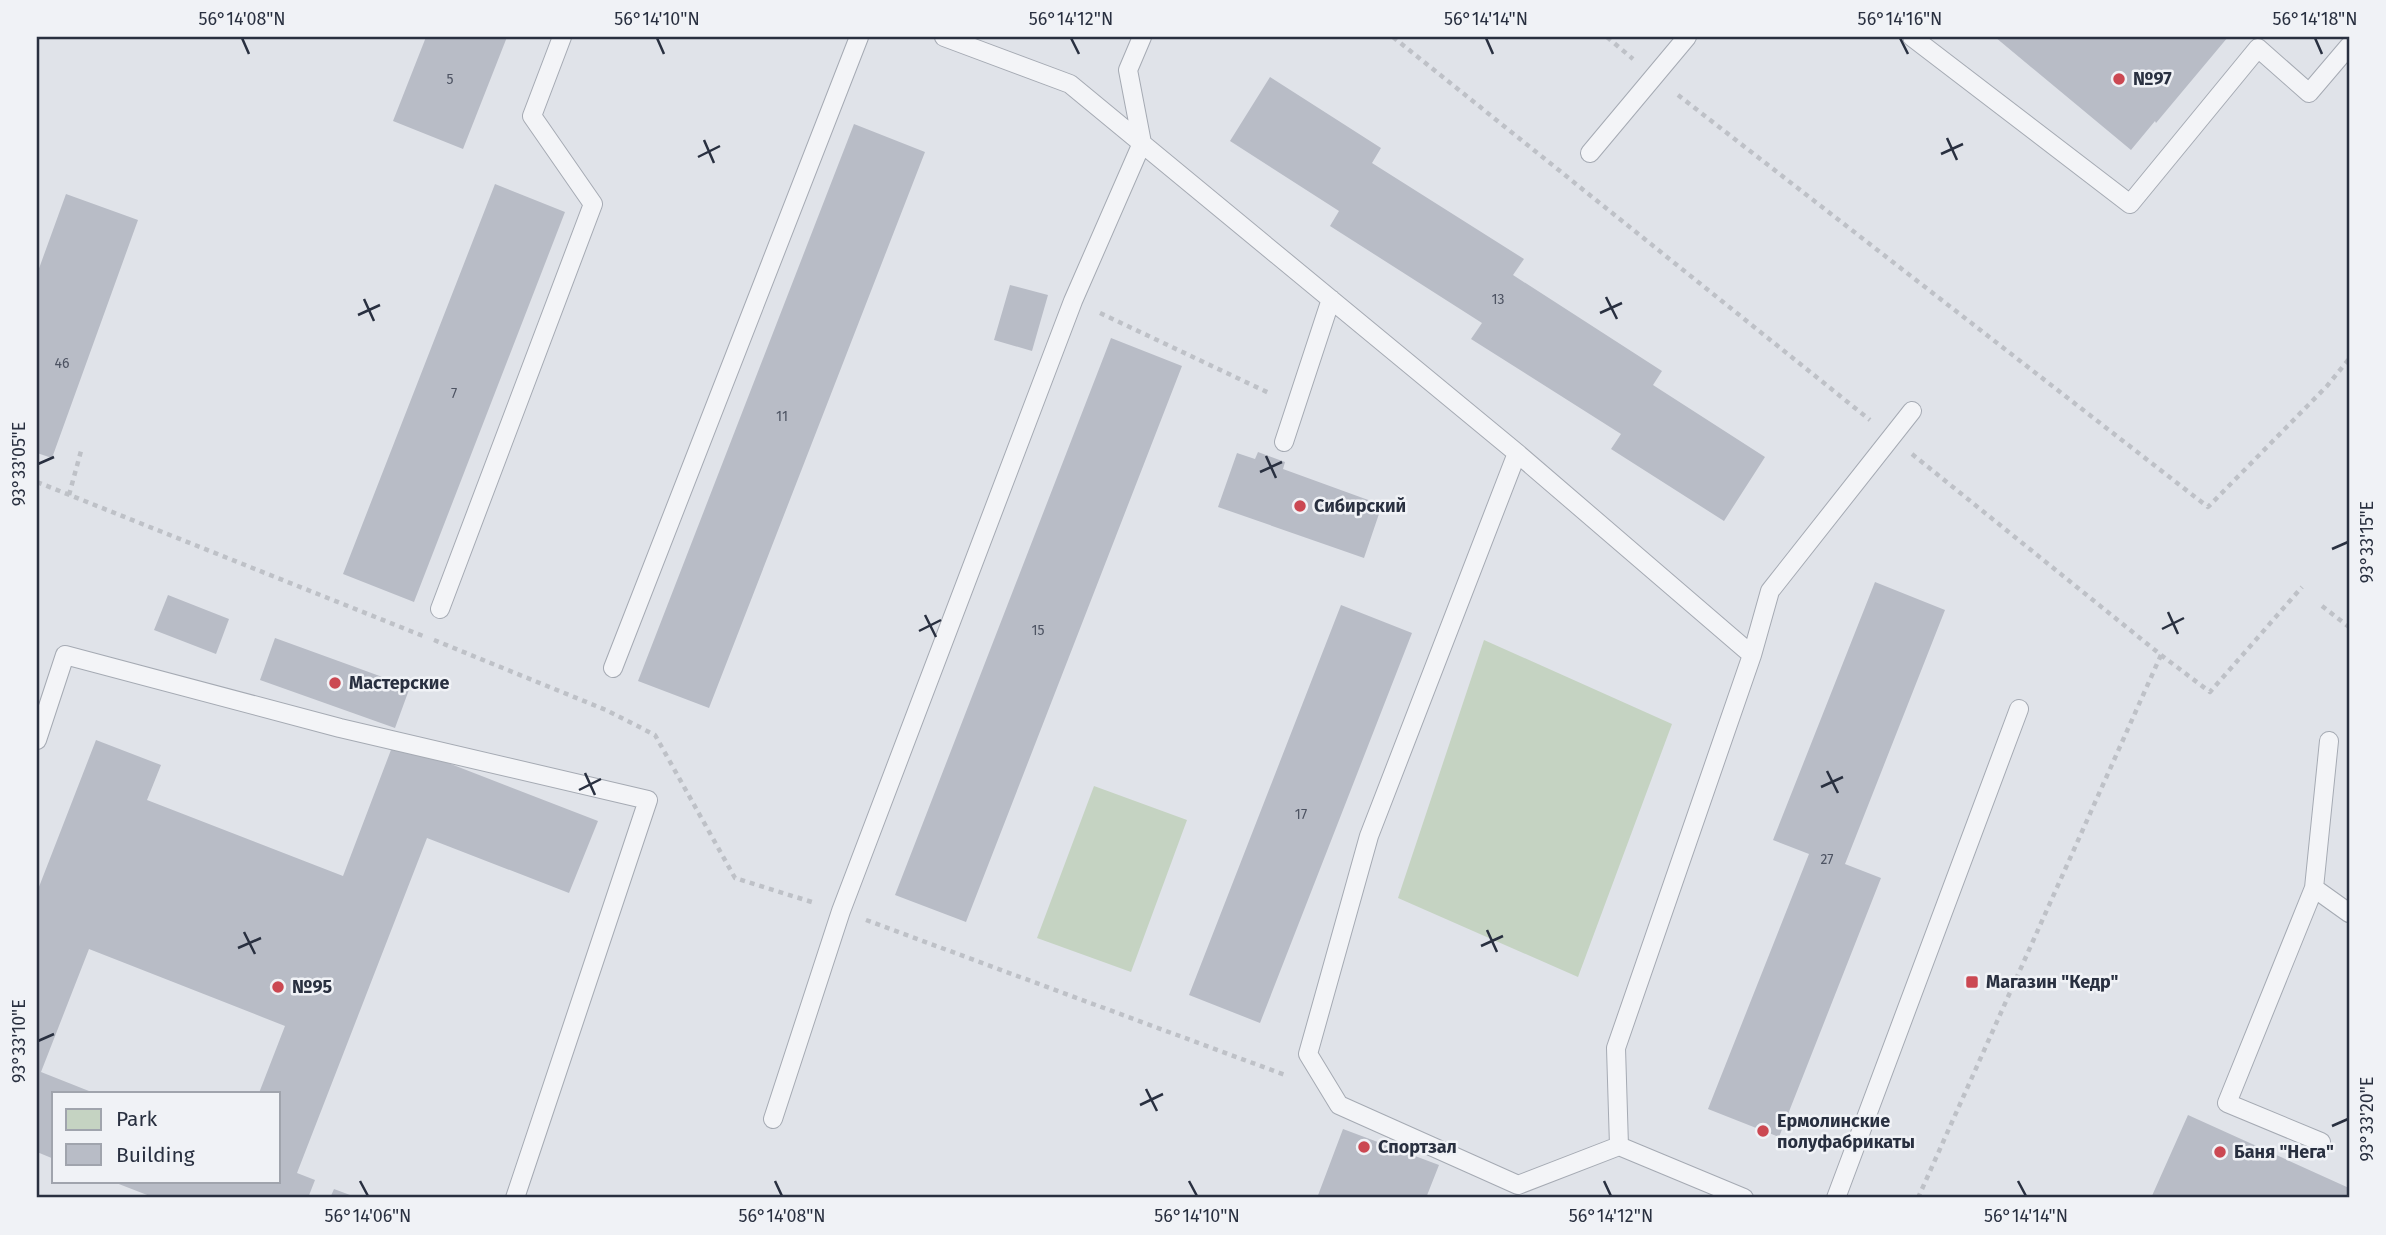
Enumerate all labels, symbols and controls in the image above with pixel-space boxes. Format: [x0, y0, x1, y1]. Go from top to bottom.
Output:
text: 56°14'08"N [198, 8, 286, 30]
text: 56°14'10"N [614, 8, 700, 30]
text: 56°14'12"N [1029, 8, 1113, 30]
text: 56°14'14"N [1444, 8, 1528, 30]
text: 56°14'16"N [1858, 8, 1942, 30]
text: 56°14'18"N [2272, 8, 2358, 30]
place label: №97 [2133, 68, 2172, 90]
house number: 5 [446, 71, 454, 88]
marker: №97 [2111, 71, 2127, 87]
house number: 13 [1491, 291, 1505, 308]
house number: 46 [55, 355, 69, 372]
house number: 7 [451, 385, 457, 402]
house number: 11 [776, 408, 788, 425]
text: 93°33'05"E [8, 422, 30, 506]
place label: Сибирский [1314, 495, 1406, 517]
marker: Сибирский [1292, 498, 1308, 514]
text: 93°33'15"E [2356, 501, 2378, 583]
house number: 15 [1031, 622, 1045, 639]
place label: Мастерские [349, 672, 449, 694]
marker: Мастерские [327, 675, 343, 691]
house number: 17 [1295, 806, 1307, 823]
house number: 27 [1820, 851, 1834, 868]
place label: Магазин "Кедр" [1986, 971, 2118, 993]
marker: Магазин "Кедр" [1964, 974, 1980, 990]
place label: №95 [292, 976, 332, 998]
marker: №95 [270, 979, 286, 995]
text: 93°33'10"E [8, 999, 30, 1083]
text: 93°33'20"E [2356, 1077, 2378, 1161]
legend [52, 1092, 280, 1182]
text: Park [116, 1106, 158, 1132]
place label: Ермолинские полуфабрикаты [1777, 1110, 1915, 1153]
marker: Ермолинские полуфабрикаты [1755, 1123, 1771, 1139]
place label: Спортзал [1378, 1136, 1457, 1158]
marker: Спортзал [1356, 1139, 1372, 1155]
place label: Баня "Нега" [2234, 1141, 2334, 1163]
text: Building [116, 1142, 195, 1168]
marker: Баня "Нега" [2212, 1144, 2228, 1160]
text: 56°14'06"N [325, 1205, 411, 1227]
text: 56°14'08"N [738, 1205, 826, 1227]
text: 56°14'10"N [1154, 1205, 1240, 1227]
text: 56°14'12"N [1569, 1205, 1653, 1227]
text: 56°14'14"N [1984, 1205, 2068, 1227]

